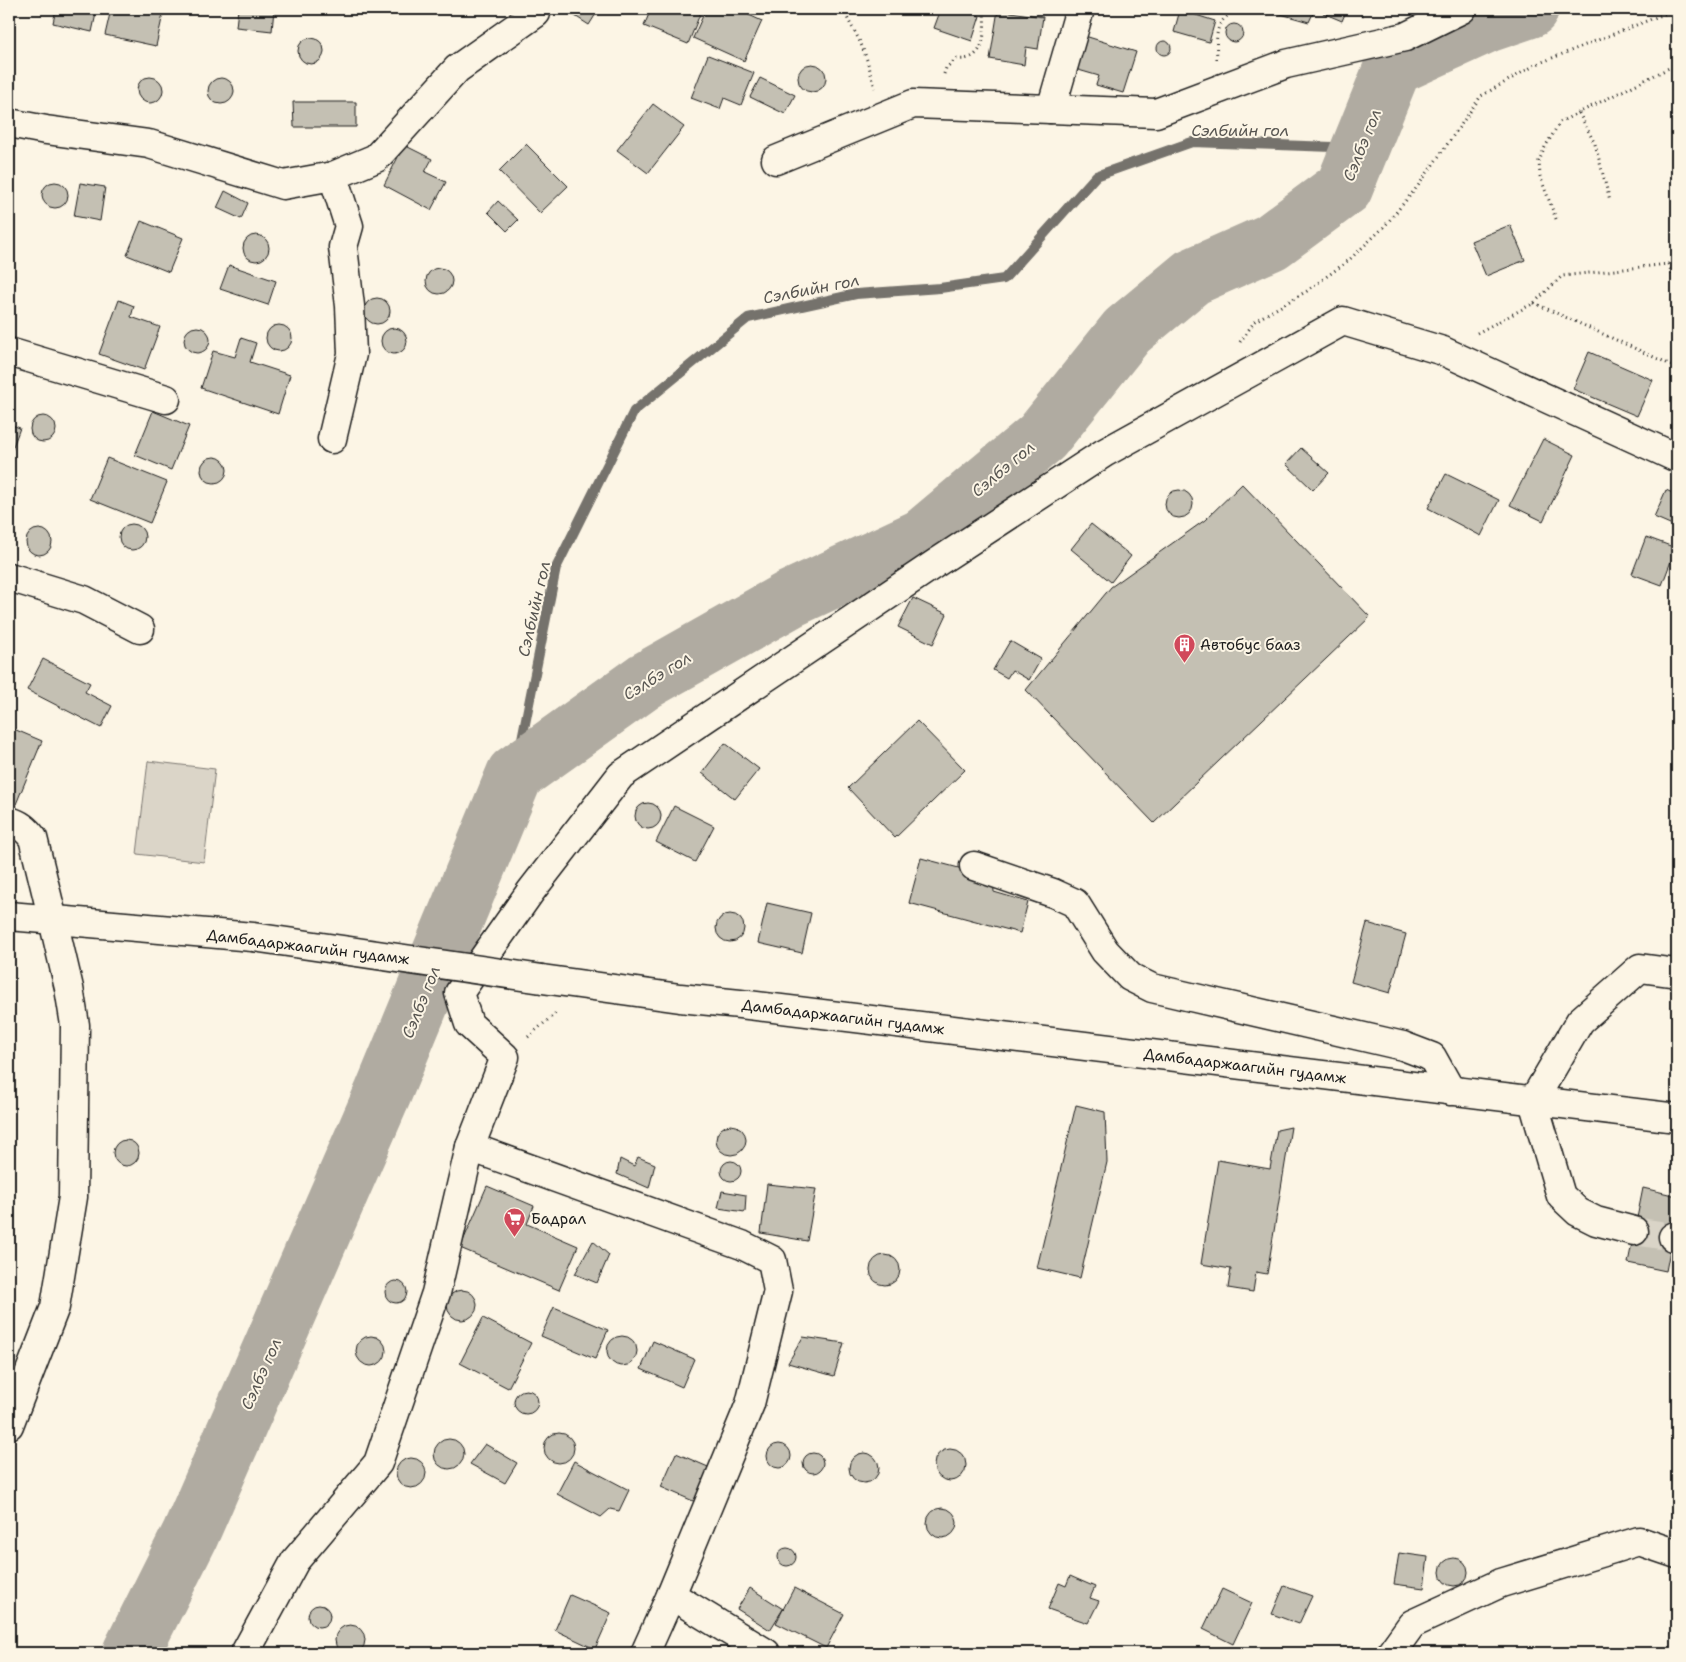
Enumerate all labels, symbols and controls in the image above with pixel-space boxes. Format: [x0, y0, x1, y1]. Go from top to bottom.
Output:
water label: Сэлбэ гол [1338, 106, 1386, 184]
water label: Сэлбийн гол [1191, 120, 1289, 141]
water label: Сэлбийн гол [761, 269, 861, 309]
water label: Сэлбэ гол [967, 436, 1039, 502]
water label: Сэлбийн гол [513, 559, 555, 659]
building icon: Автобус бааз [1172, 633, 1196, 664]
place label: Автобус бааз [1200, 635, 1301, 655]
water label: Сэлбэ гол [619, 647, 695, 705]
street label: Дамбадаржаагийн гудамж [206, 925, 411, 969]
water label: Сэлбэ гол [397, 963, 445, 1041]
street label: Дамбадаржаагийн гудамж [741, 995, 946, 1039]
street label: Дамбадаржаагийн гудамж [1143, 1044, 1348, 1088]
supermarket icon: Бадрал [503, 1207, 527, 1238]
place label: Бадрал [531, 1209, 587, 1229]
water label: Сэлбэ гол [236, 1335, 286, 1413]

